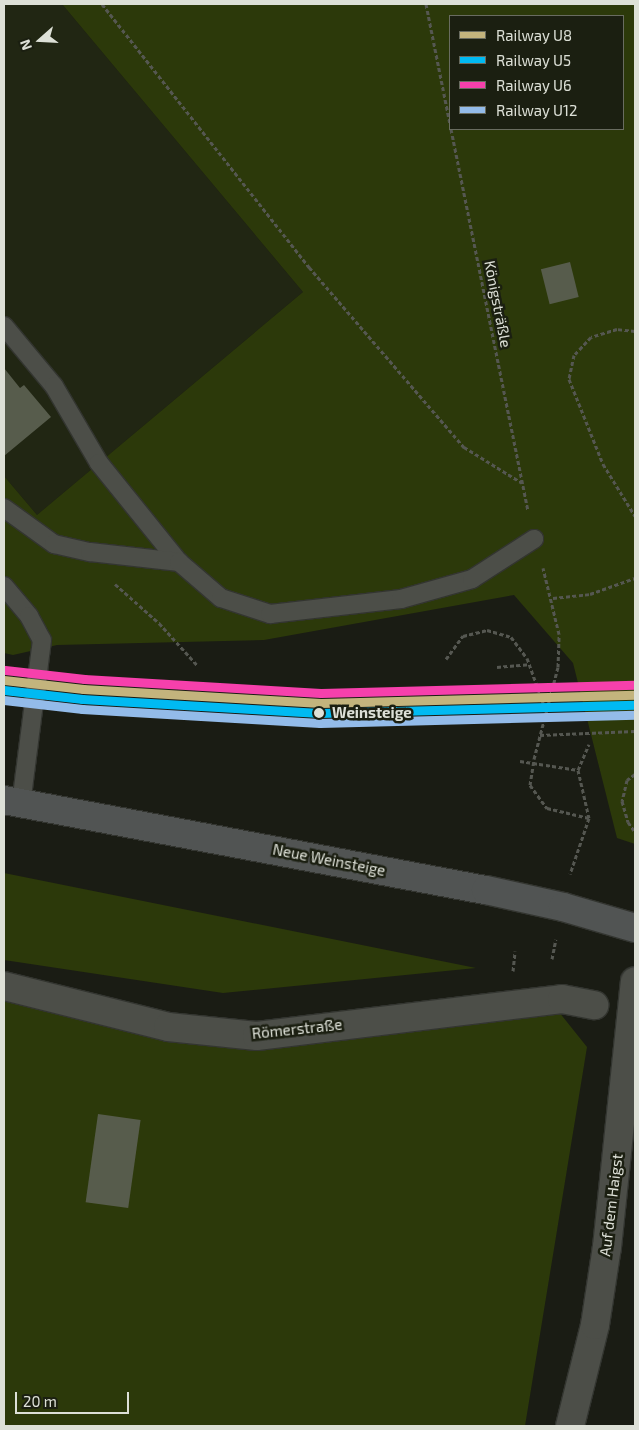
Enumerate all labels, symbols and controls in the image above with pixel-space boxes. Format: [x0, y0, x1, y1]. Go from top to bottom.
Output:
north arrow [15, 15, 65, 65]
legend [449, 15, 624, 130]
text: Railway U8 [496, 26, 572, 44]
text: N [16, 38, 35, 53]
text: Railway U5 [496, 51, 571, 69]
text: Railway U6 [496, 76, 572, 94]
text: Railway U12 [496, 101, 577, 119]
street label: Königsträßle [481, 259, 515, 349]
marker: Weinsteige [310, 704, 328, 722]
place label: Weinsteige [332, 704, 412, 722]
street label: Neue Weinsteige [271, 840, 387, 880]
street label: Römerstraße [251, 1015, 343, 1043]
street label: Auf dem Haigst [596, 1152, 626, 1258]
scale bar [18, 1382, 131, 1414]
text: 20 m [23, 1392, 57, 1410]

